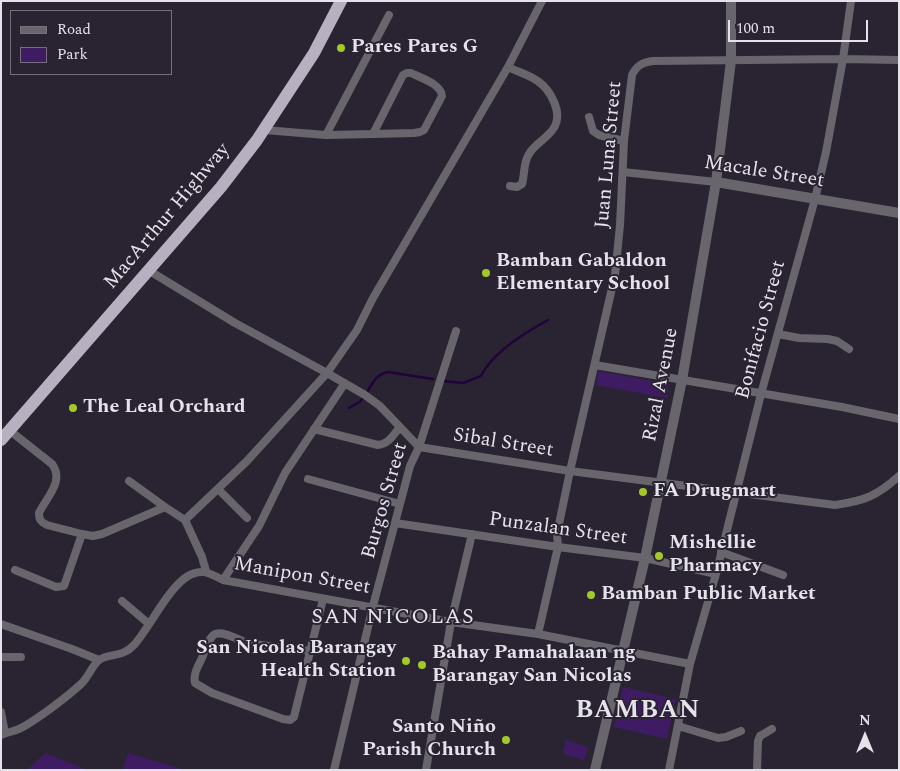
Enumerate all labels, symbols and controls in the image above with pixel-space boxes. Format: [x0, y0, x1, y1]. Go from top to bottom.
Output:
legend [10, 10, 172, 75]
scale bar [730, 10, 870, 42]
text: 100 m [736, 17, 775, 40]
text: Road [57, 18, 91, 41]
place label: Pares Pares G [351, 36, 478, 60]
marker: Pares Pares G [335, 42, 347, 54]
text: Park [57, 43, 88, 66]
street label: Juan Luna Street [592, 80, 628, 230]
street label: MacArthur Highway [100, 139, 236, 295]
street label: Macale Street [702, 152, 826, 194]
place label: Bamban Gabaldon Elementary School [496, 250, 670, 297]
street label: Bonifacio Street [732, 258, 792, 402]
marker: Bamban Gabaldon Elementary School [480, 267, 492, 279]
street label: Rizal Avenue [639, 326, 685, 444]
place label: The Leal Orchard [83, 396, 246, 420]
marker: The Leal Orchard [67, 402, 79, 414]
street label: Sibal Street [451, 424, 555, 464]
street label: Burgos Street [358, 440, 414, 562]
place label: FA Drugmart [653, 480, 776, 504]
marker: FA Drugmart [637, 486, 649, 498]
street label: Punzalan Street [487, 508, 629, 552]
place label: Mishellie Pharmacy [669, 532, 762, 579]
marker: Mishellie Pharmacy [653, 550, 665, 562]
street label: Manipon Street [232, 553, 372, 601]
place label: Bamban Public Market [601, 583, 816, 607]
marker: Bamban Public Market [585, 589, 597, 601]
district label: SAN NICOLAS [310, 606, 476, 632]
place label: San Nicolas Barangay Health Station [196, 637, 396, 684]
place label: Bahay Pamahalaan ng Barangay San Nicolas [432, 642, 636, 689]
marker: San Nicolas Barangay Health Station [400, 655, 412, 667]
marker: Bahay Pamahalaan ng Barangay San Nicolas [416, 659, 428, 671]
district label: BAMBAN [575, 697, 701, 727]
text: N [859, 710, 871, 731]
north arrow [840, 711, 890, 761]
place label: Santo Niño Parish Church [362, 716, 496, 763]
marker: Santo Niño Parish Church [500, 734, 512, 746]

